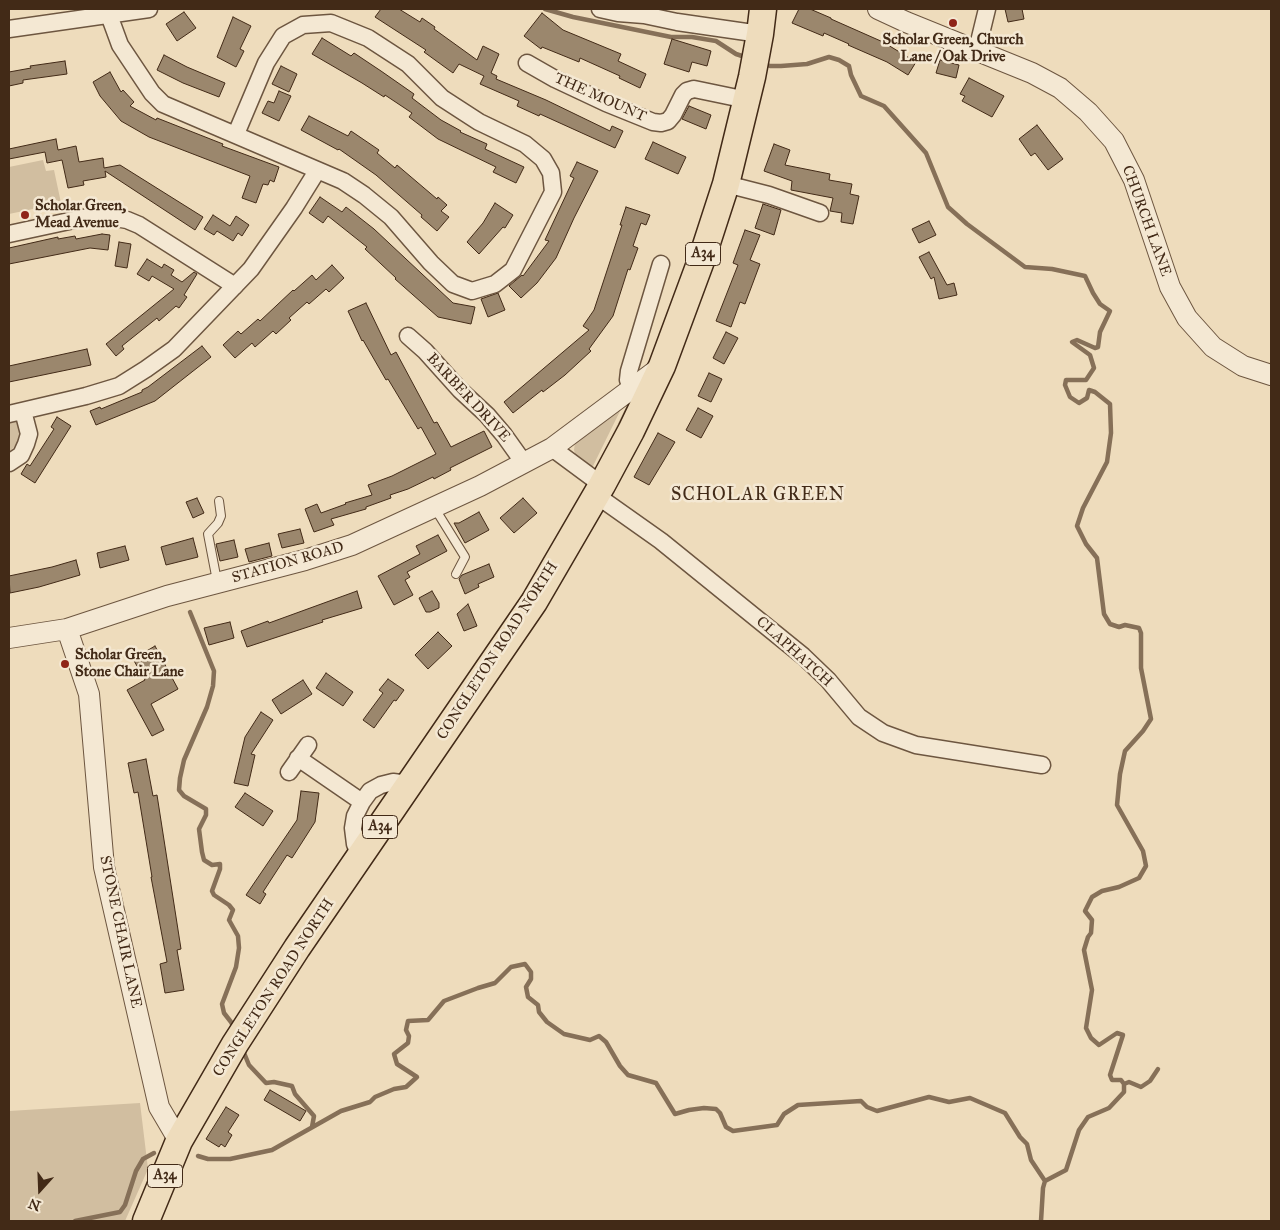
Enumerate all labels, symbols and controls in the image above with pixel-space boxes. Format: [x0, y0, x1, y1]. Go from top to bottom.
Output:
marker: Scholar Green, Church Lane / Oak Drive [947, 17, 959, 29]
place label: Scholar Green, Church Lane / Oak Drive [883, 31, 1023, 66]
street label: THE MOUNT [551, 70, 649, 126]
street label: CHURCH LANE [1118, 163, 1174, 279]
place label: Scholar Green, Mead Avenue [35, 197, 126, 232]
marker: Scholar Green, Mead Avenue [19, 209, 31, 221]
road number: A34 [686, 242, 720, 266]
street label: BARBER DRIVE [422, 350, 514, 446]
district label: SCHOLAR GREEN [669, 485, 847, 507]
street label: STATION ROAD [230, 538, 346, 588]
street label: CONGLETON ROAD NORTH [434, 559, 562, 743]
street label: CLAPHATCH [752, 613, 836, 691]
place label: Scholar Green, Stone Chair Lane [75, 646, 184, 681]
marker: Scholar Green, Stone Chair Lane [59, 658, 71, 670]
road number: A34 [362, 816, 398, 839]
street label: STONE CHAIR LANE [95, 854, 145, 1010]
street label: CONGLETON ROAD NORTH [210, 896, 338, 1080]
road number: A34 [148, 1164, 182, 1188]
north arrow [15, 1165, 65, 1215]
text: N [26, 1195, 43, 1215]

